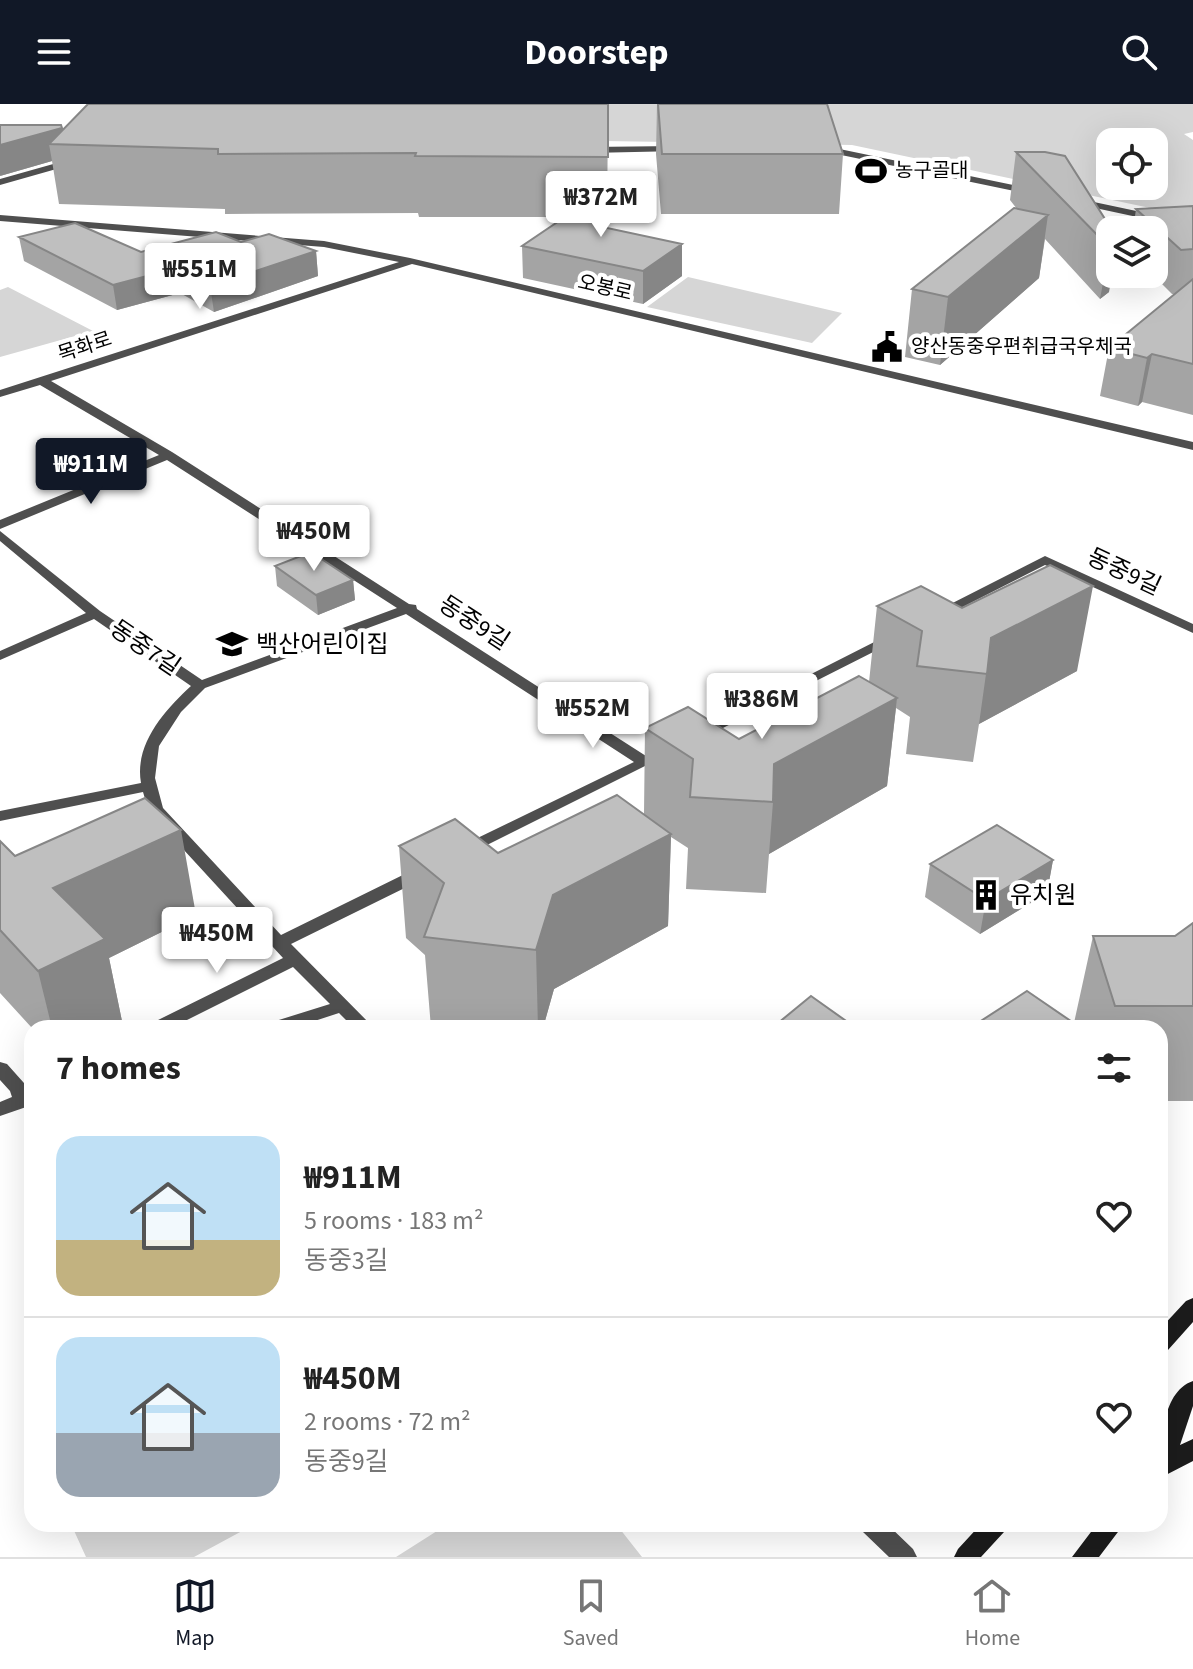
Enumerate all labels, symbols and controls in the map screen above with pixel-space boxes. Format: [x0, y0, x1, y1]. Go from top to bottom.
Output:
text: Doorstep [524, 27, 669, 78]
icon: menu [32, 30, 76, 74]
icon: search [1117, 30, 1161, 74]
map controls [1096, 128, 1168, 288]
button: locate [1096, 128, 1168, 200]
sports icon: 농구골대 [854, 154, 888, 188]
place label: 농구골대 [895, 157, 969, 185]
pin: ₩372M [545, 171, 657, 239]
text: ₩372M [564, 178, 638, 215]
button: layers [1096, 216, 1168, 288]
pin: ₩551M [144, 243, 256, 311]
text: ₩551M [163, 250, 237, 287]
street label: 오봉로 [575, 268, 635, 308]
street label: 목화로 [54, 325, 116, 369]
public building icon: 양산동중우편취급국우체국 [870, 330, 904, 364]
place label: 양산동중우편취급국우체국 [911, 333, 1132, 361]
pin: ₩911M [35, 438, 147, 506]
text: ₩911M [54, 445, 128, 482]
pin: ₩450M [258, 505, 370, 573]
text: ₩450M [277, 512, 351, 549]
street label: 동중9길 [1081, 540, 1167, 604]
street label: 동중9길 [432, 587, 516, 659]
street label: 동중7길 [103, 612, 187, 684]
school or university icon: 백산어린이집 [215, 627, 249, 661]
place label: 백산어린이집 [256, 627, 388, 662]
pin: ₩386M [706, 673, 818, 741]
text: ₩386M [725, 680, 799, 717]
pin: ₩552M [537, 682, 649, 750]
text: ₩552M [556, 689, 630, 726]
building icon: 유치원 [969, 878, 1003, 912]
place label: 유치원 [1010, 878, 1076, 913]
pin: ₩450M [161, 907, 273, 975]
text: ₩450M [180, 914, 254, 951]
text: 7 homes [56, 1044, 181, 1093]
icon: filters [1092, 1046, 1136, 1090]
text: ₩911M [304, 1153, 402, 1202]
icon: home [120, 1168, 216, 1264]
icon: heart [1092, 1194, 1136, 1238]
text: 5 rooms · 183 m² [304, 1202, 483, 1239]
text: 동중3길 [304, 1242, 389, 1279]
text: ₩450M [304, 1354, 402, 1403]
icon: home [120, 1369, 216, 1465]
icon: heart [1092, 1395, 1136, 1439]
text: 2 rooms · 72 m² [304, 1403, 471, 1440]
text: 동중9길 [304, 1443, 389, 1480]
tab: Map [173, 1574, 217, 1654]
tab: Saved [563, 1574, 619, 1654]
tab: Home [965, 1574, 1020, 1654]

